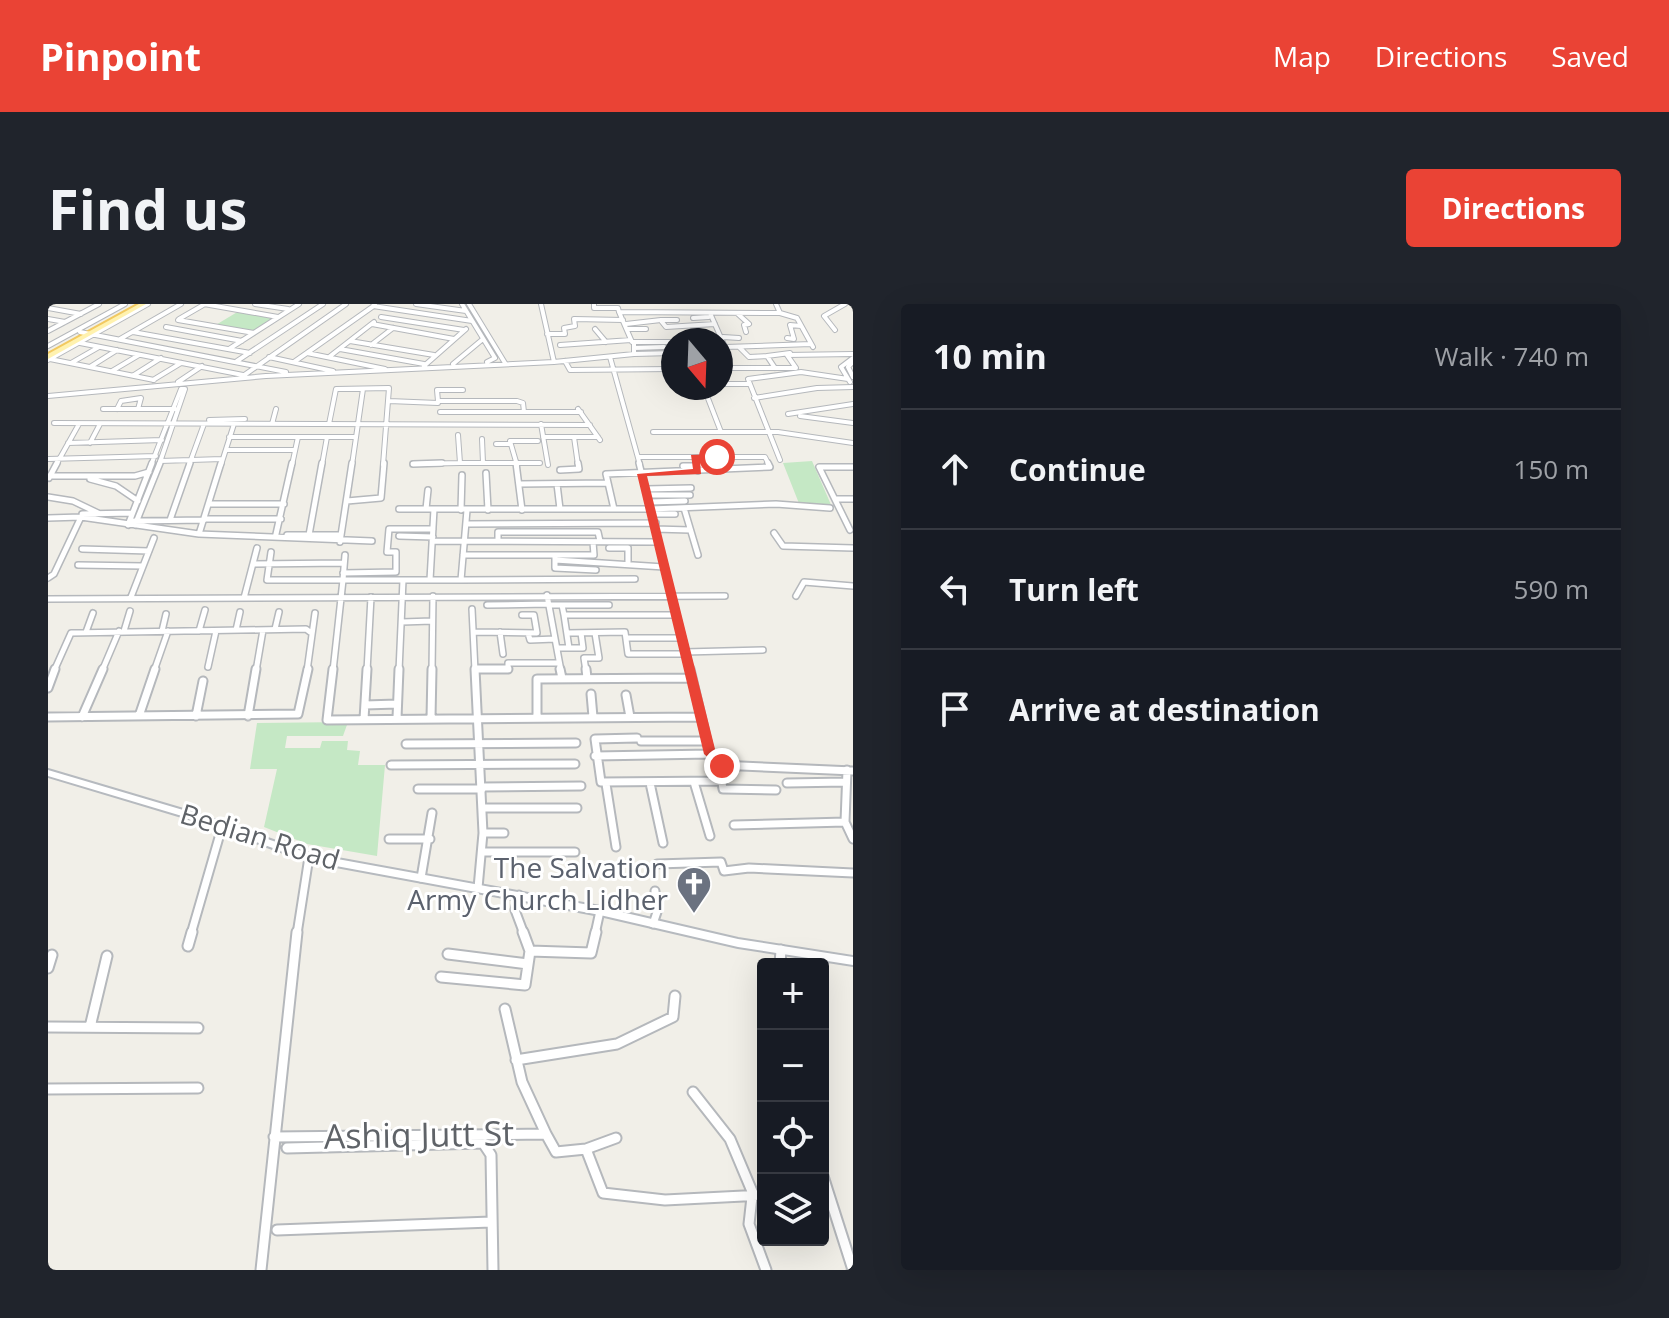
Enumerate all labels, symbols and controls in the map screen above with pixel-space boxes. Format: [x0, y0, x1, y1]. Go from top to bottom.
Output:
text: Pinpoint [40, 30, 201, 82]
text: Map [1273, 37, 1331, 75]
text: Directions [1375, 37, 1507, 75]
text: Saved [1551, 37, 1629, 75]
button: Directions [1406, 169, 1621, 247]
text: Find us [48, 170, 247, 246]
north arrow [661, 328, 733, 400]
text: 10 min [933, 333, 1047, 379]
text: Walk · 740 m [1435, 338, 1589, 374]
route start [699, 439, 735, 475]
icon: ahead [933, 447, 977, 491]
text: Continue [1009, 449, 1146, 490]
text: 150 m [1514, 451, 1589, 487]
icon: left [933, 567, 977, 611]
text: Turn left [1009, 569, 1139, 610]
text: 590 m [1514, 571, 1589, 607]
icon: arrive [933, 687, 977, 731]
text: Arrive at destination [1009, 689, 1320, 730]
route end [704, 748, 740, 784]
street label: Bedian Road [176, 794, 345, 878]
place label: The Salvation Army Church Lidher [407, 848, 669, 918]
church icon: The Salvation Army Church Lidher [675, 865, 713, 915]
map controls [757, 958, 829, 1246]
button: + [757, 958, 829, 1030]
button: − [757, 1030, 829, 1102]
button: locate [757, 1102, 829, 1174]
street label: Ashiq Jutt St [323, 1109, 515, 1159]
button: layers [757, 1174, 829, 1246]

